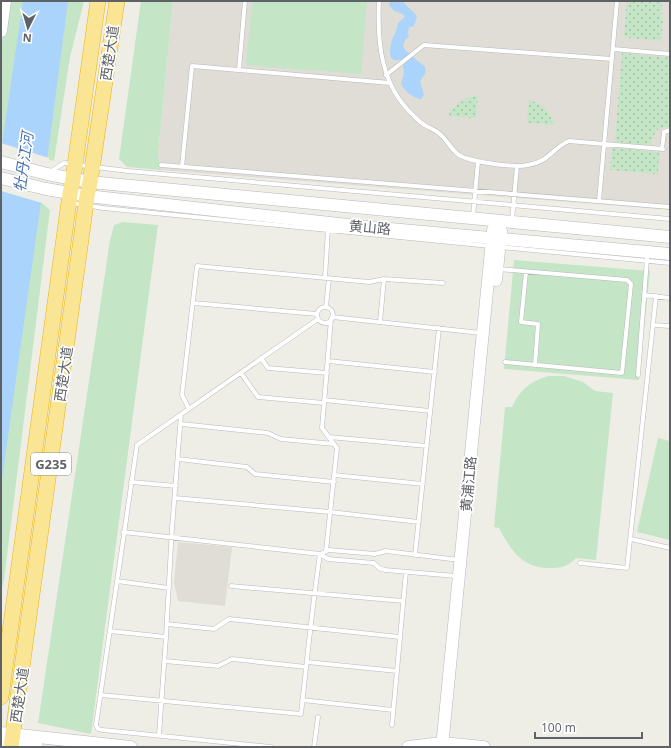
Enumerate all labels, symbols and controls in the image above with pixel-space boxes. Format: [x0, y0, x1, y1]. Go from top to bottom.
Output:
north arrow [8, 8, 48, 48]
street label: 西楚大道 [96, 24, 122, 82]
text: N [22, 31, 32, 46]
water label: 牡丹江河 [9, 128, 37, 193]
street label: 黄山路 [348, 216, 392, 238]
street label: 西楚大道 [50, 345, 76, 403]
road number: G235 [31, 453, 71, 475]
street label: 黄浦江路 [456, 455, 480, 513]
street label: 西楚大道 [6, 666, 32, 724]
scale bar [535, 714, 642, 740]
text: 100 m [541, 719, 576, 736]

